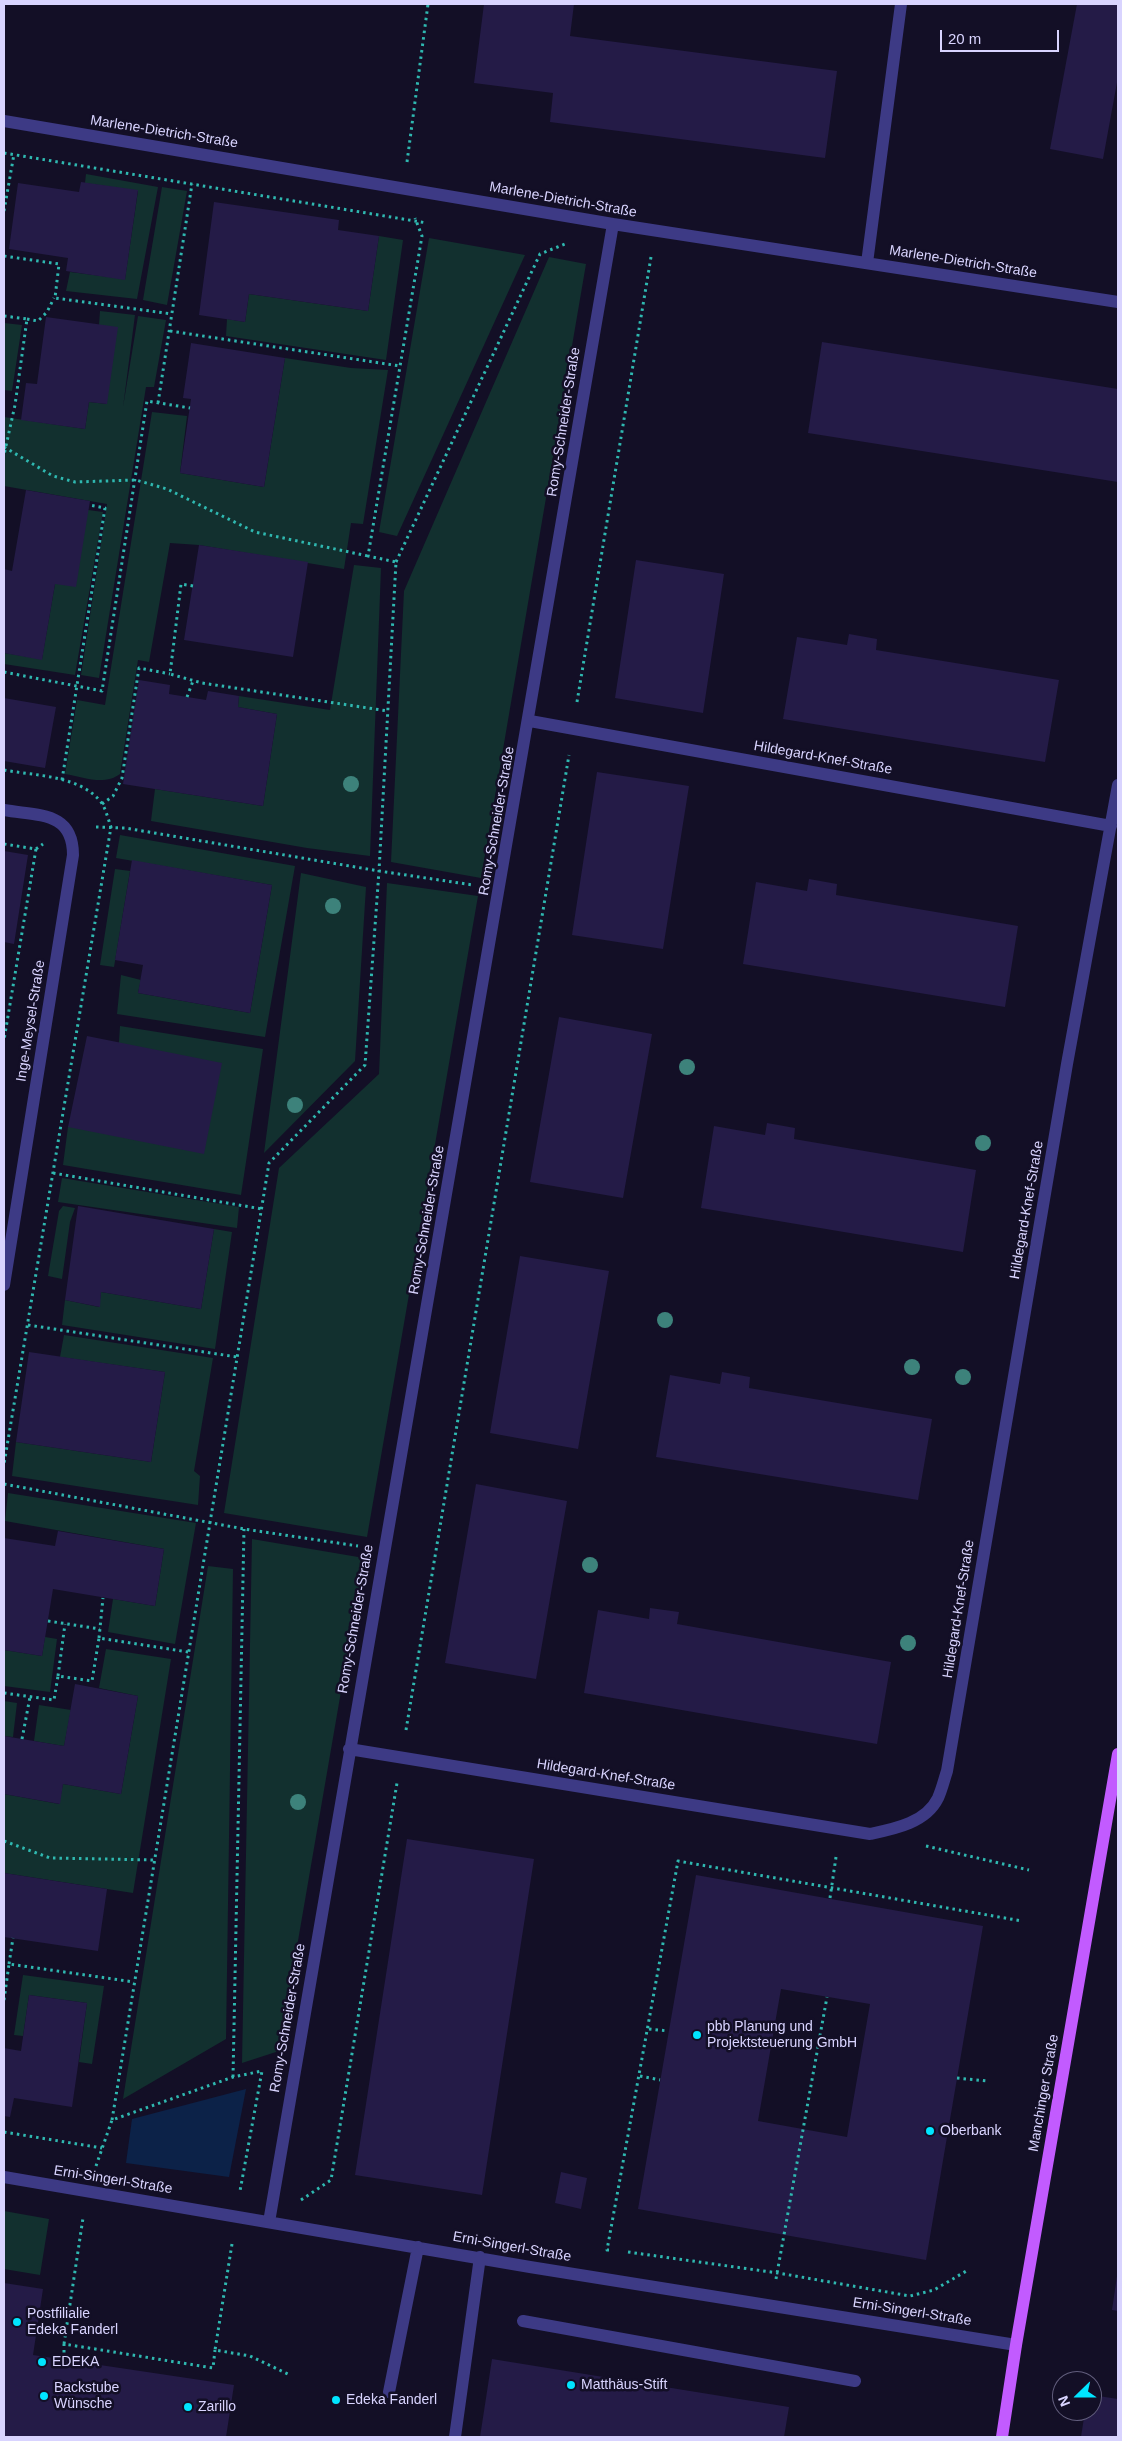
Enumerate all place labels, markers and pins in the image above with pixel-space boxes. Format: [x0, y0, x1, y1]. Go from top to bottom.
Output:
place label: pbb Planung und Projektsteuerung GmbH [707, 2019, 857, 2052]
marker: pbb Planung und Projektsteuerung GmbH [691, 2029, 703, 2041]
place label: Oberbank [940, 2123, 1001, 2139]
marker: Oberbank [924, 2125, 936, 2137]
place label: Postfilialie Edeka Fanderl [27, 2306, 118, 2338]
marker: Postfilialie Edeka Fanderl [11, 2316, 23, 2328]
place label: EDEKA [52, 2354, 99, 2370]
marker: EDEKA [36, 2356, 48, 2368]
place label: Matthäus-Stift [581, 2377, 667, 2393]
marker: Matthäus-Stift [565, 2379, 577, 2391]
place label: Backstube Wünsche [54, 2380, 119, 2412]
marker: Backstube Wünsche [38, 2390, 50, 2402]
place label: Edeka Fanderl [346, 2392, 437, 2408]
marker: Edeka Fanderl [330, 2394, 342, 2406]
place label: Zarillo [198, 2399, 236, 2415]
marker: Zarillo [182, 2401, 194, 2413]

